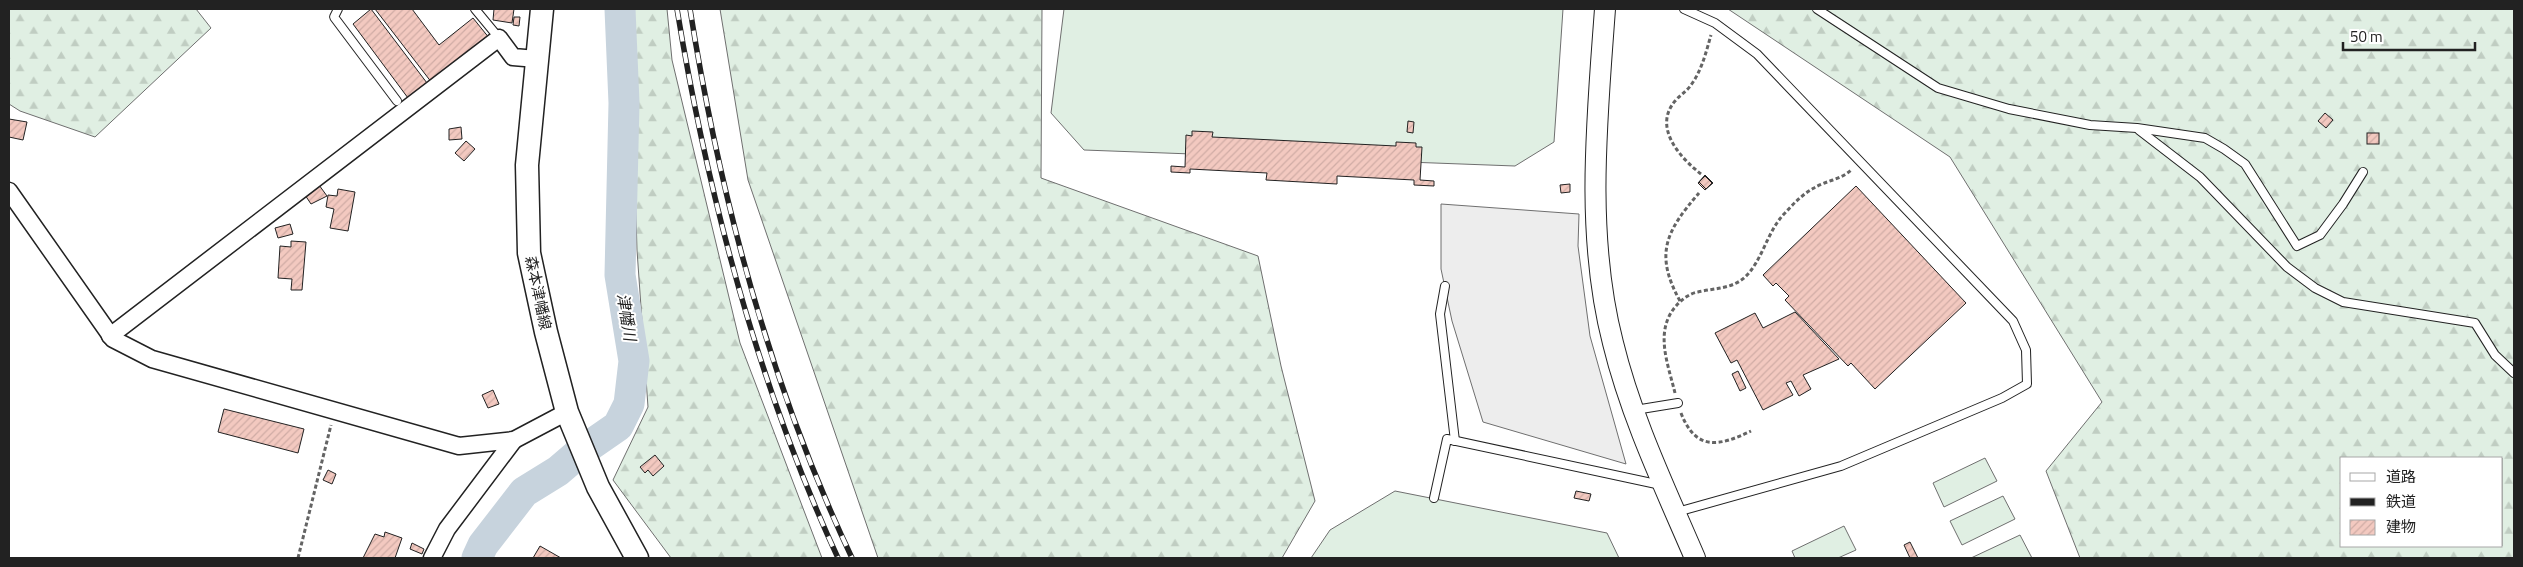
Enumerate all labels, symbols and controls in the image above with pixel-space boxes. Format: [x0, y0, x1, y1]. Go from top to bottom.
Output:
scale bar [2343, 20, 2476, 52]
text: 50 m [2350, 25, 2383, 48]
street label: 森本津幡線 [519, 254, 558, 332]
water label: 津幡川 [611, 291, 643, 345]
legend [2340, 457, 2503, 547]
text: 道路 [2386, 465, 2416, 488]
text: 鉄道 [2386, 490, 2416, 513]
text: 建物 [2386, 515, 2416, 538]

